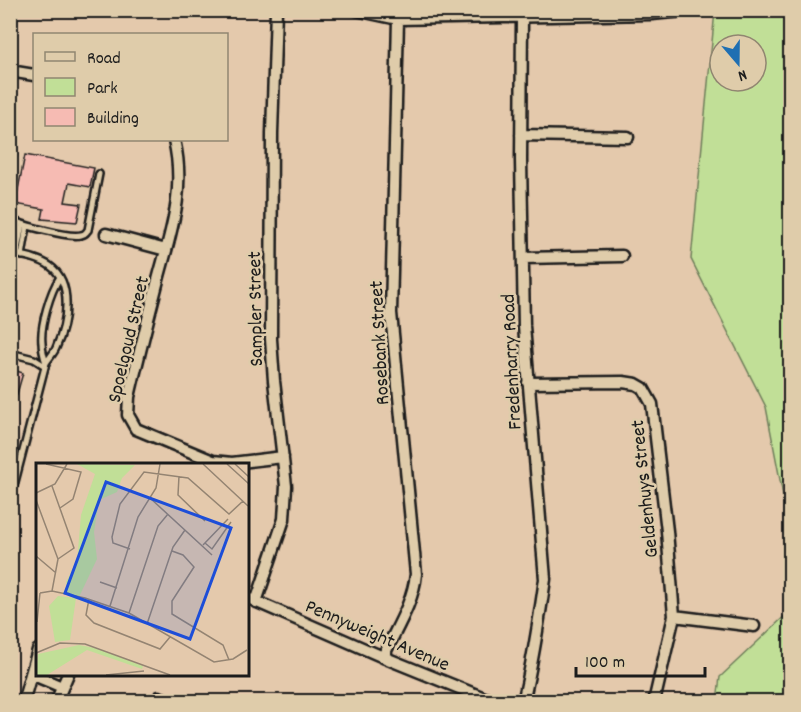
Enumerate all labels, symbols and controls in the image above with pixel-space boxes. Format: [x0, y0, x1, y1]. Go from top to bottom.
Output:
legend [33, 33, 228, 141]
north arrow [708, 33, 768, 93]
text: Road [87, 47, 121, 72]
text: N [735, 63, 750, 87]
text: Park [87, 77, 118, 102]
text: Building [87, 107, 139, 132]
street label: Sampler Street [242, 251, 272, 367]
street label: Spoelgoud Street [102, 274, 158, 406]
street label: Rosebank Street [364, 280, 398, 406]
street label: Fredenharry Road [495, 293, 531, 430]
street label: Geldenhuys Street [625, 418, 667, 559]
inset map [36, 463, 249, 676]
street label: Pennyweight Avenue [300, 594, 454, 680]
scale bar [576, 640, 705, 678]
text: 100 m [585, 651, 625, 676]

